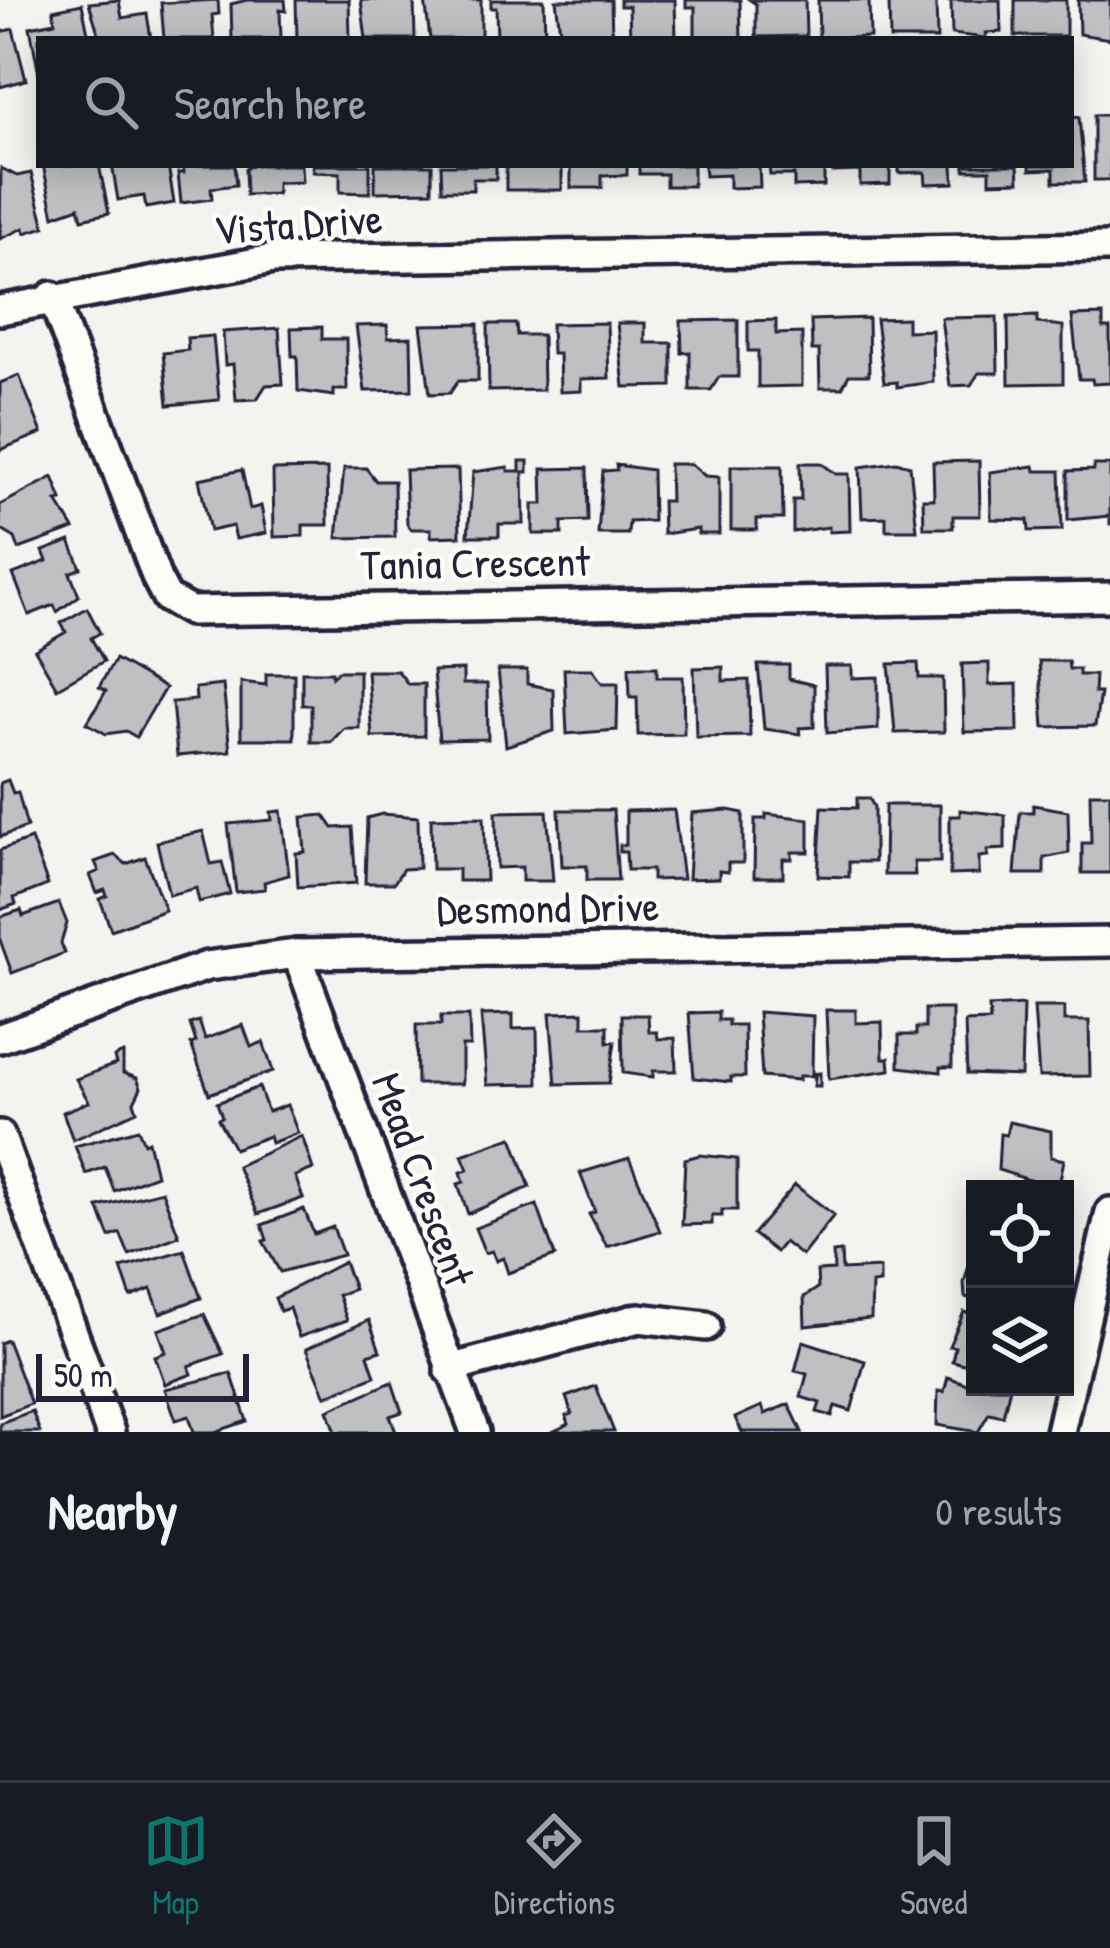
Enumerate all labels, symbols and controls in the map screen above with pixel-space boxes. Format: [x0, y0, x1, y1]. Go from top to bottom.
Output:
search box [36, 36, 1074, 168]
icon: search [78, 69, 144, 135]
text: Search here [174, 72, 366, 133]
street label: Vista Drive [212, 189, 384, 257]
street label: Tania Crescent [360, 531, 591, 592]
street label: Desmond Drive [436, 877, 660, 937]
street label: Mead Crescent [359, 1065, 489, 1294]
map controls [966, 1180, 1074, 1396]
button: locate [966, 1180, 1074, 1288]
button: layers [966, 1288, 1074, 1396]
scale bar [36, 1348, 249, 1401]
text: 50 m [54, 1353, 113, 1397]
text: Nearby [48, 1476, 178, 1545]
text: 0 results [936, 1484, 1062, 1537]
tab: Map [143, 1808, 209, 1924]
tab: Directions [494, 1808, 615, 1924]
tab: Saved [900, 1808, 967, 1924]

